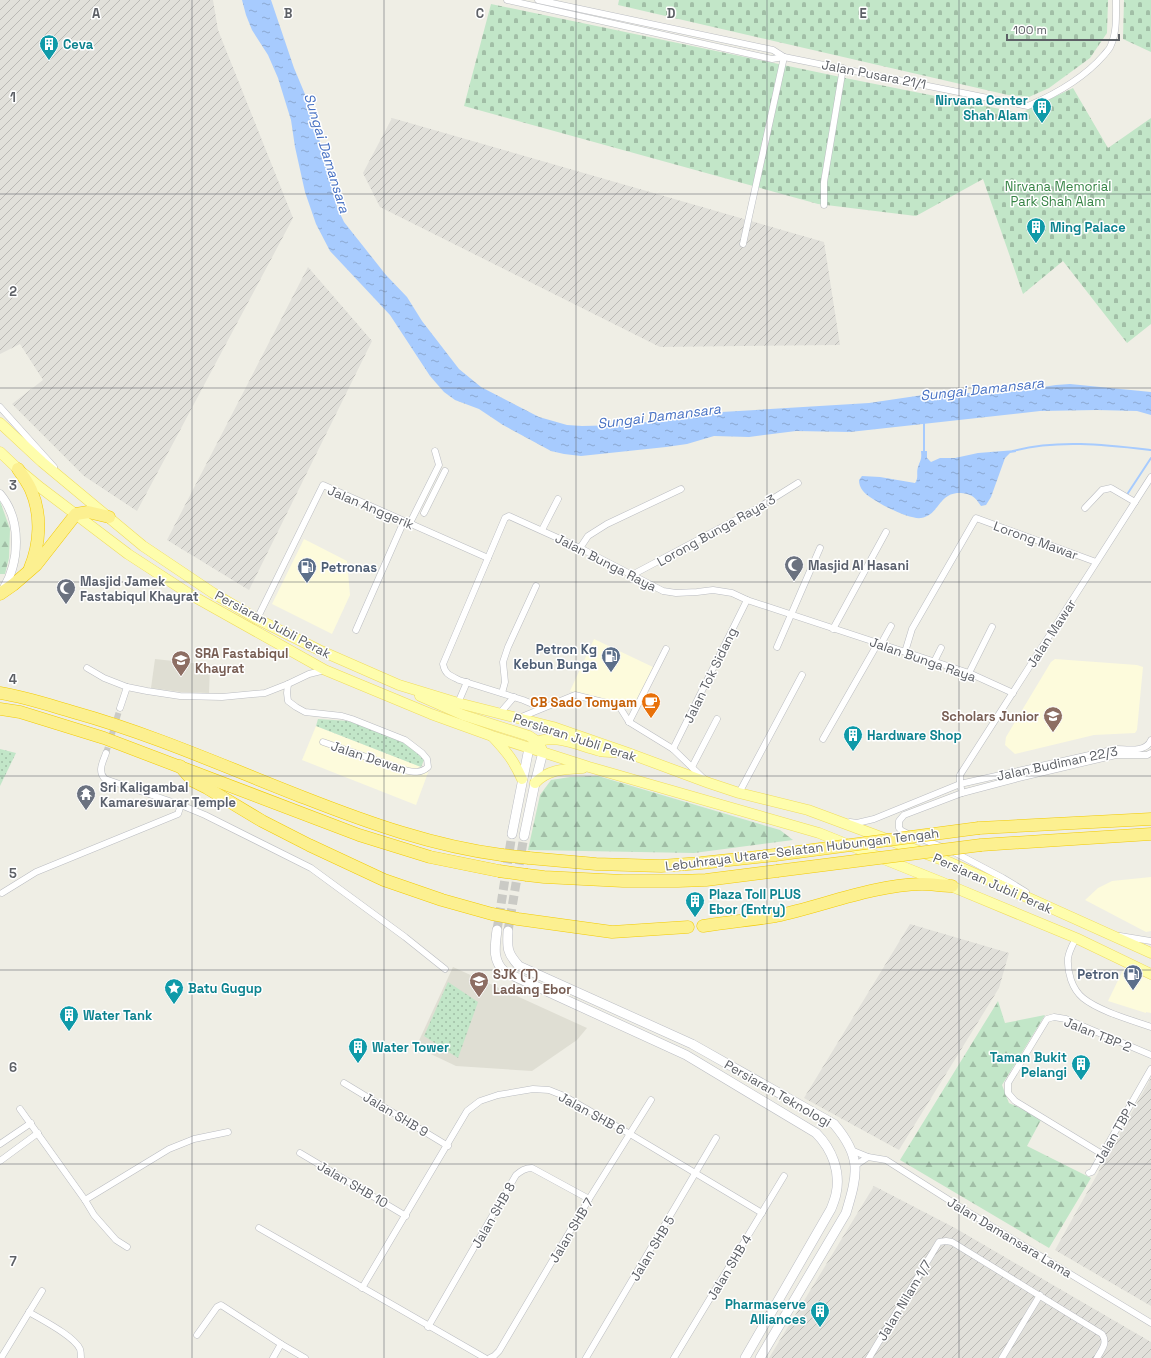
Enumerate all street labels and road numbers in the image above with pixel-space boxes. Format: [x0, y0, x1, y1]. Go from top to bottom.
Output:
street label: Jalan Pusara 21/1 [820, 56, 928, 93]
street label: Jalan Anggerik [325, 482, 417, 533]
street label: Lorong Bunga Raya 3 [654, 491, 779, 570]
street label: Lorong Mawar [991, 517, 1081, 564]
street label: Jalan Bunga Raya [552, 530, 660, 596]
street label: Persiaran Jubli Perak [212, 587, 334, 662]
street label: Jalan Mawar [1023, 596, 1080, 671]
street label: Jalan Tok Sidang [680, 625, 741, 726]
street label: Jalan Bunga Raya [867, 633, 979, 686]
street label: Persiaran Jubli Perak [511, 709, 639, 765]
street label: Jalan Dewan [329, 737, 409, 778]
street label: Jalan Budiman 22/3 [995, 742, 1119, 785]
street label: Lebuhraya Utara–Selatan Hubungan Tengah [664, 824, 940, 875]
street label: Persiaran Jubli Perak [930, 849, 1055, 917]
street label: Jalan TBP 2 [1061, 1013, 1134, 1056]
street label: Persiaran Teknologi [721, 1056, 834, 1131]
street label: Jalan SHB 9 [360, 1088, 432, 1141]
street label: Jalan SHB 6 [556, 1088, 628, 1139]
street label: Jalan TBP 1 [1091, 1098, 1140, 1167]
street label: Jalan SHB 10 [314, 1157, 391, 1212]
street label: Jalan SHB 8 [468, 1179, 519, 1251]
street label: Jalan Damansara Lama [944, 1193, 1076, 1282]
street label: Jalan SHB 7 [545, 1195, 597, 1266]
street label: Jalan SHB 5 [626, 1212, 679, 1284]
street label: Jalan SHB 4 [703, 1231, 756, 1303]
street label: Jalan Nilam 1/7 [874, 1257, 935, 1344]

